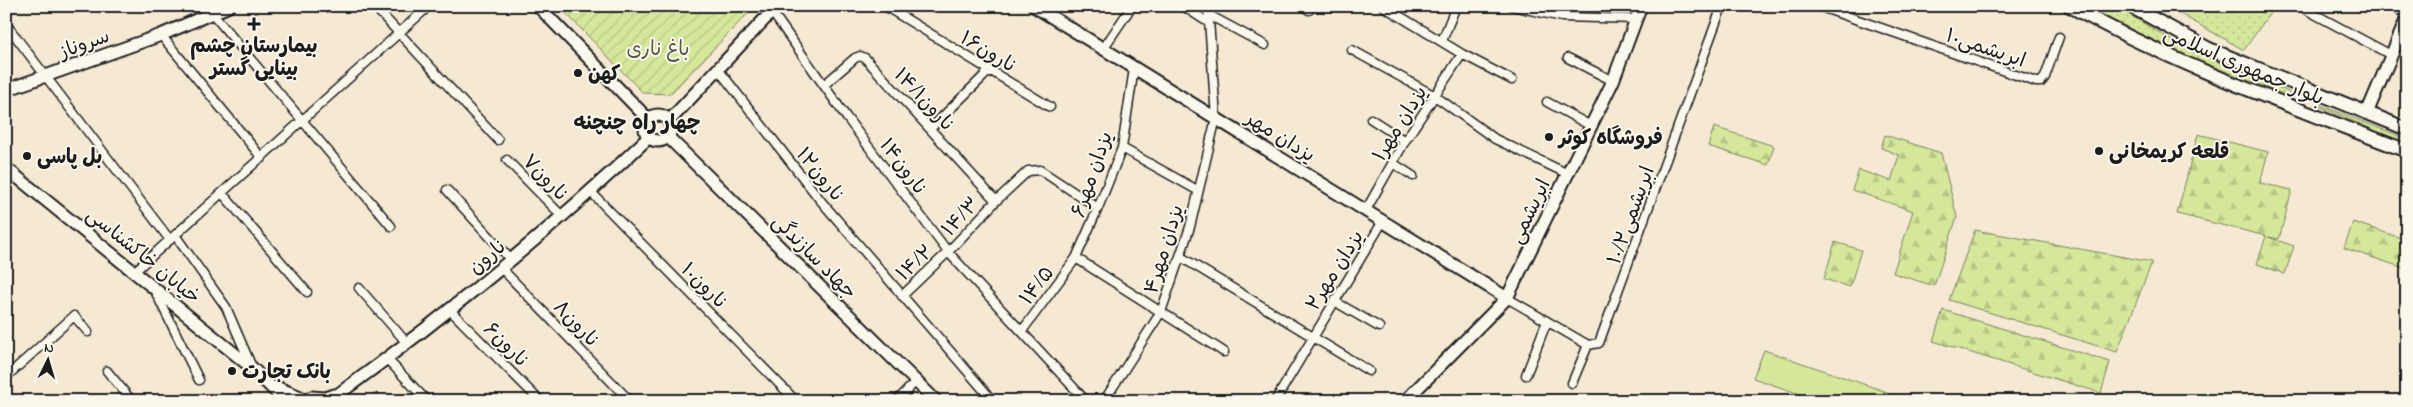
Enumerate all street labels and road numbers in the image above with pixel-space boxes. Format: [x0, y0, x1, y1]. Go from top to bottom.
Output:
street label: بلوار جمهوری اسلامی [2158, 20, 2328, 114]
street label: ابریشمی۱۰ [1941, 22, 2029, 77]
street label: سروناز [54, 23, 114, 69]
street label: نارون۱۶ [954, 25, 1022, 81]
street label: ۱۴/۱نارون [886, 62, 960, 139]
street label: یزدان مهر۱ [1367, 81, 1436, 168]
street label: یزدان مهر [1238, 104, 1320, 171]
street label: یزدان مهر۶ [1065, 128, 1122, 222]
street label: نارون۱۴ [871, 133, 933, 202]
street label: نارون۱۲ [788, 142, 850, 209]
street label: نارون۷ [514, 148, 574, 209]
street label: ۱۰/۲ابریشمی [1601, 163, 1664, 269]
street label: ابریشمی [1503, 175, 1559, 249]
street label: ۱۴/۳ [936, 191, 988, 244]
street label: خیابان خاکشناسی [79, 202, 206, 312]
street label: یزدان مهر۴ [1138, 202, 1193, 298]
street label: جهاد سازندگی [764, 209, 862, 307]
street label: یزدان مهر۲ [1300, 225, 1372, 317]
street label: نارون [463, 233, 514, 283]
street label: ۱۴/۲ [890, 239, 941, 289]
street label: نارون۱۰ [673, 257, 733, 317]
street label: ۱۴/۵ [1014, 261, 1062, 312]
street label: نارون۸ [545, 294, 605, 355]
street label: نارون۶ [476, 316, 535, 375]

